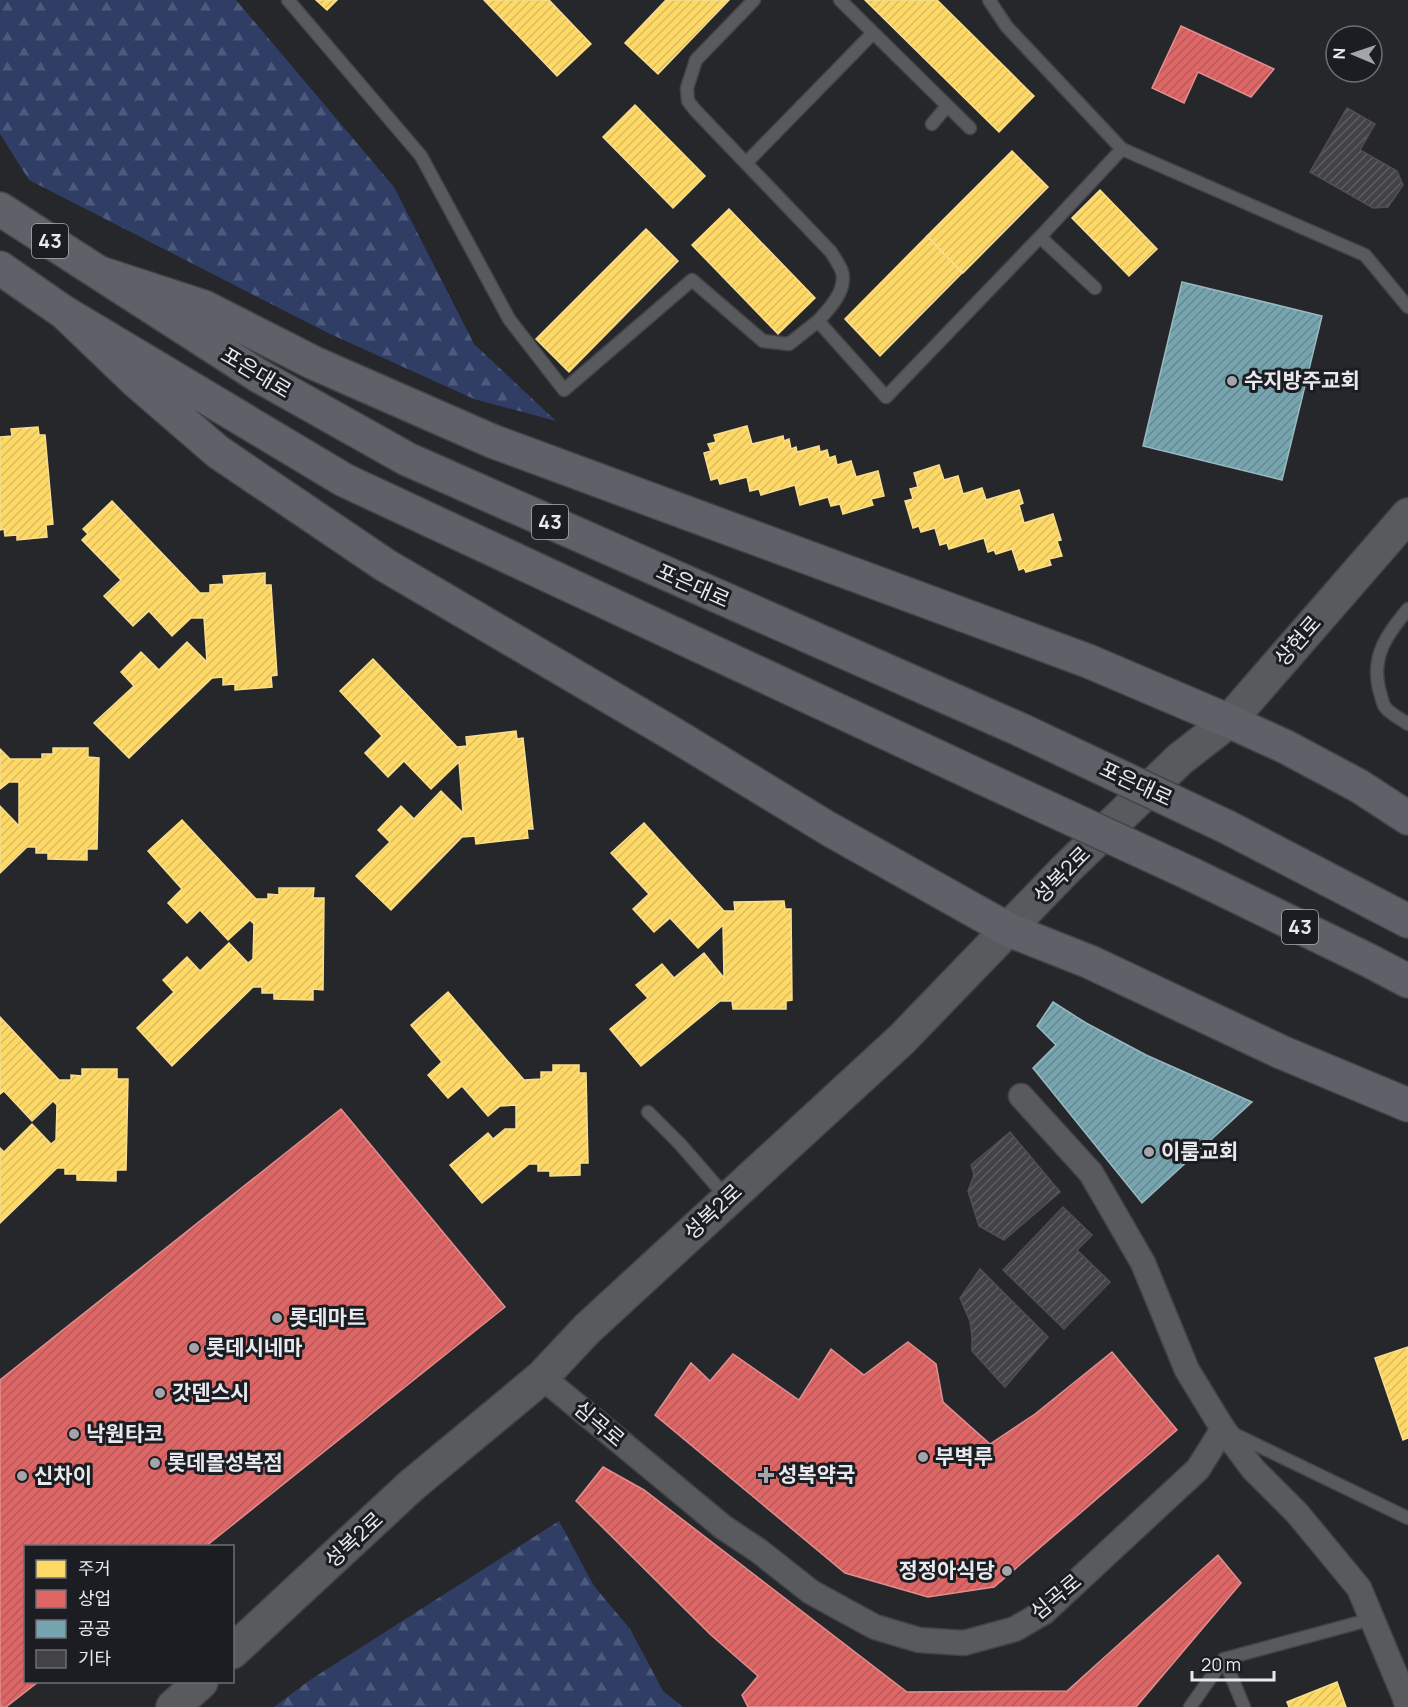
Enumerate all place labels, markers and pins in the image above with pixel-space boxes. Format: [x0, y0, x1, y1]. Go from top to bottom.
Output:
place label: 수지방주교회 [1244, 366, 1360, 394]
marker: 수지방주교회 [1225, 374, 1239, 388]
place label: 이룸교회 [1161, 1137, 1238, 1165]
marker: 이룸교회 [1142, 1145, 1156, 1159]
place label: 롯데마트 [289, 1303, 366, 1331]
marker: 롯데마트 [270, 1311, 284, 1325]
place label: 롯데시네마 [206, 1333, 303, 1361]
marker: 롯데시네마 [187, 1341, 201, 1355]
place label: 갓덴스시 [172, 1378, 249, 1406]
marker: 갓덴스시 [153, 1386, 167, 1400]
place label: 낙원타코 [86, 1419, 163, 1447]
marker: 낙원타코 [67, 1427, 81, 1441]
place label: 부벽루 [935, 1442, 993, 1470]
place label: 롯데몰성복점 [167, 1448, 283, 1476]
marker: 부벽루 [916, 1450, 930, 1464]
marker: 롯데몰성복점 [148, 1456, 162, 1470]
place label: 성복약국 [778, 1460, 855, 1488]
place label: 신차이 [34, 1461, 92, 1489]
marker: 성복약국 [759, 1468, 773, 1482]
marker: 신차이 [15, 1469, 29, 1483]
place label: 정정아식당 [898, 1556, 995, 1584]
marker: 정정아식당 [1000, 1564, 1014, 1578]

